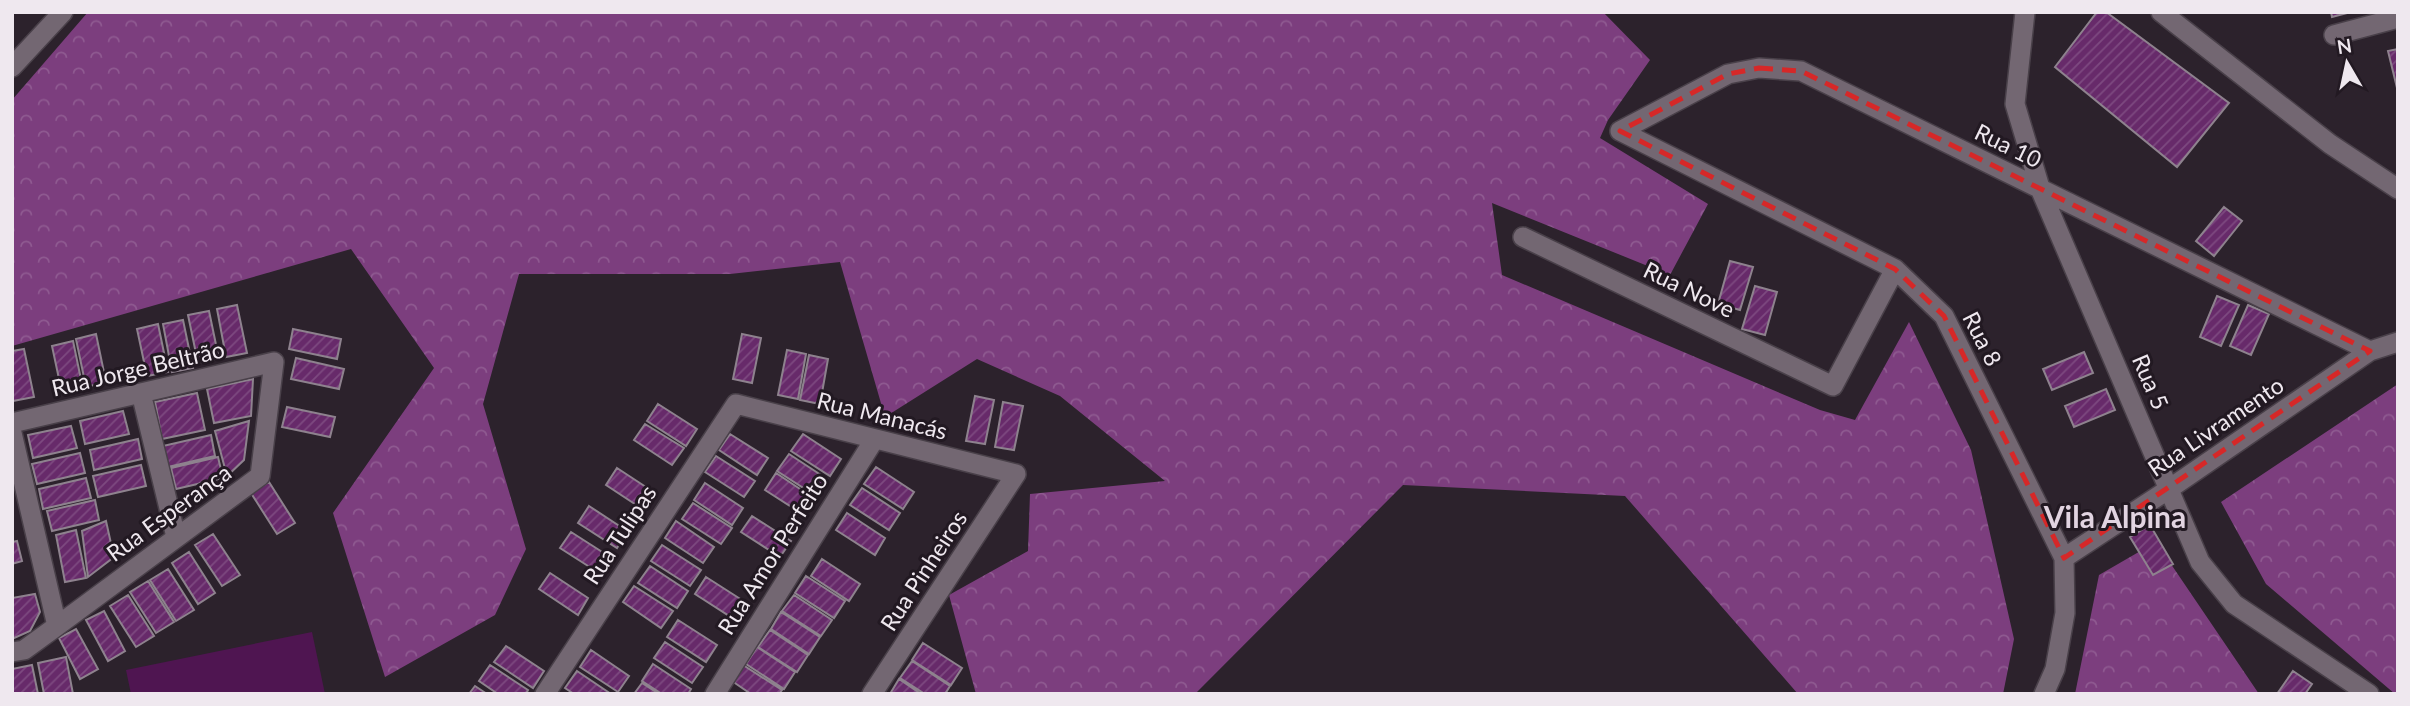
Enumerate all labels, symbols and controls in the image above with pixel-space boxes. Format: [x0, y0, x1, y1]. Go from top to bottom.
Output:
north arrow [2312, 28, 2382, 98]
text: N [2335, 33, 2353, 58]
street label: Rua 10 [1970, 117, 2046, 173]
street label: Rua Nove [1639, 255, 1739, 323]
street label: Rua 8 [1957, 307, 2008, 370]
street label: Rua Jorge Beltrão [48, 334, 227, 402]
street label: Rua 5 [2127, 350, 2175, 414]
street label: Rua Livramento [2142, 370, 2289, 482]
street label: Rua Manacás [814, 385, 950, 445]
street label: Rua Esperança [101, 458, 236, 567]
street label: Rua Amor Perfeito [711, 468, 833, 639]
street label: Rua Tulipas [577, 480, 662, 589]
district label: Vila Alpina [2043, 498, 2186, 534]
street label: Rua Pinheiros [874, 505, 972, 636]

